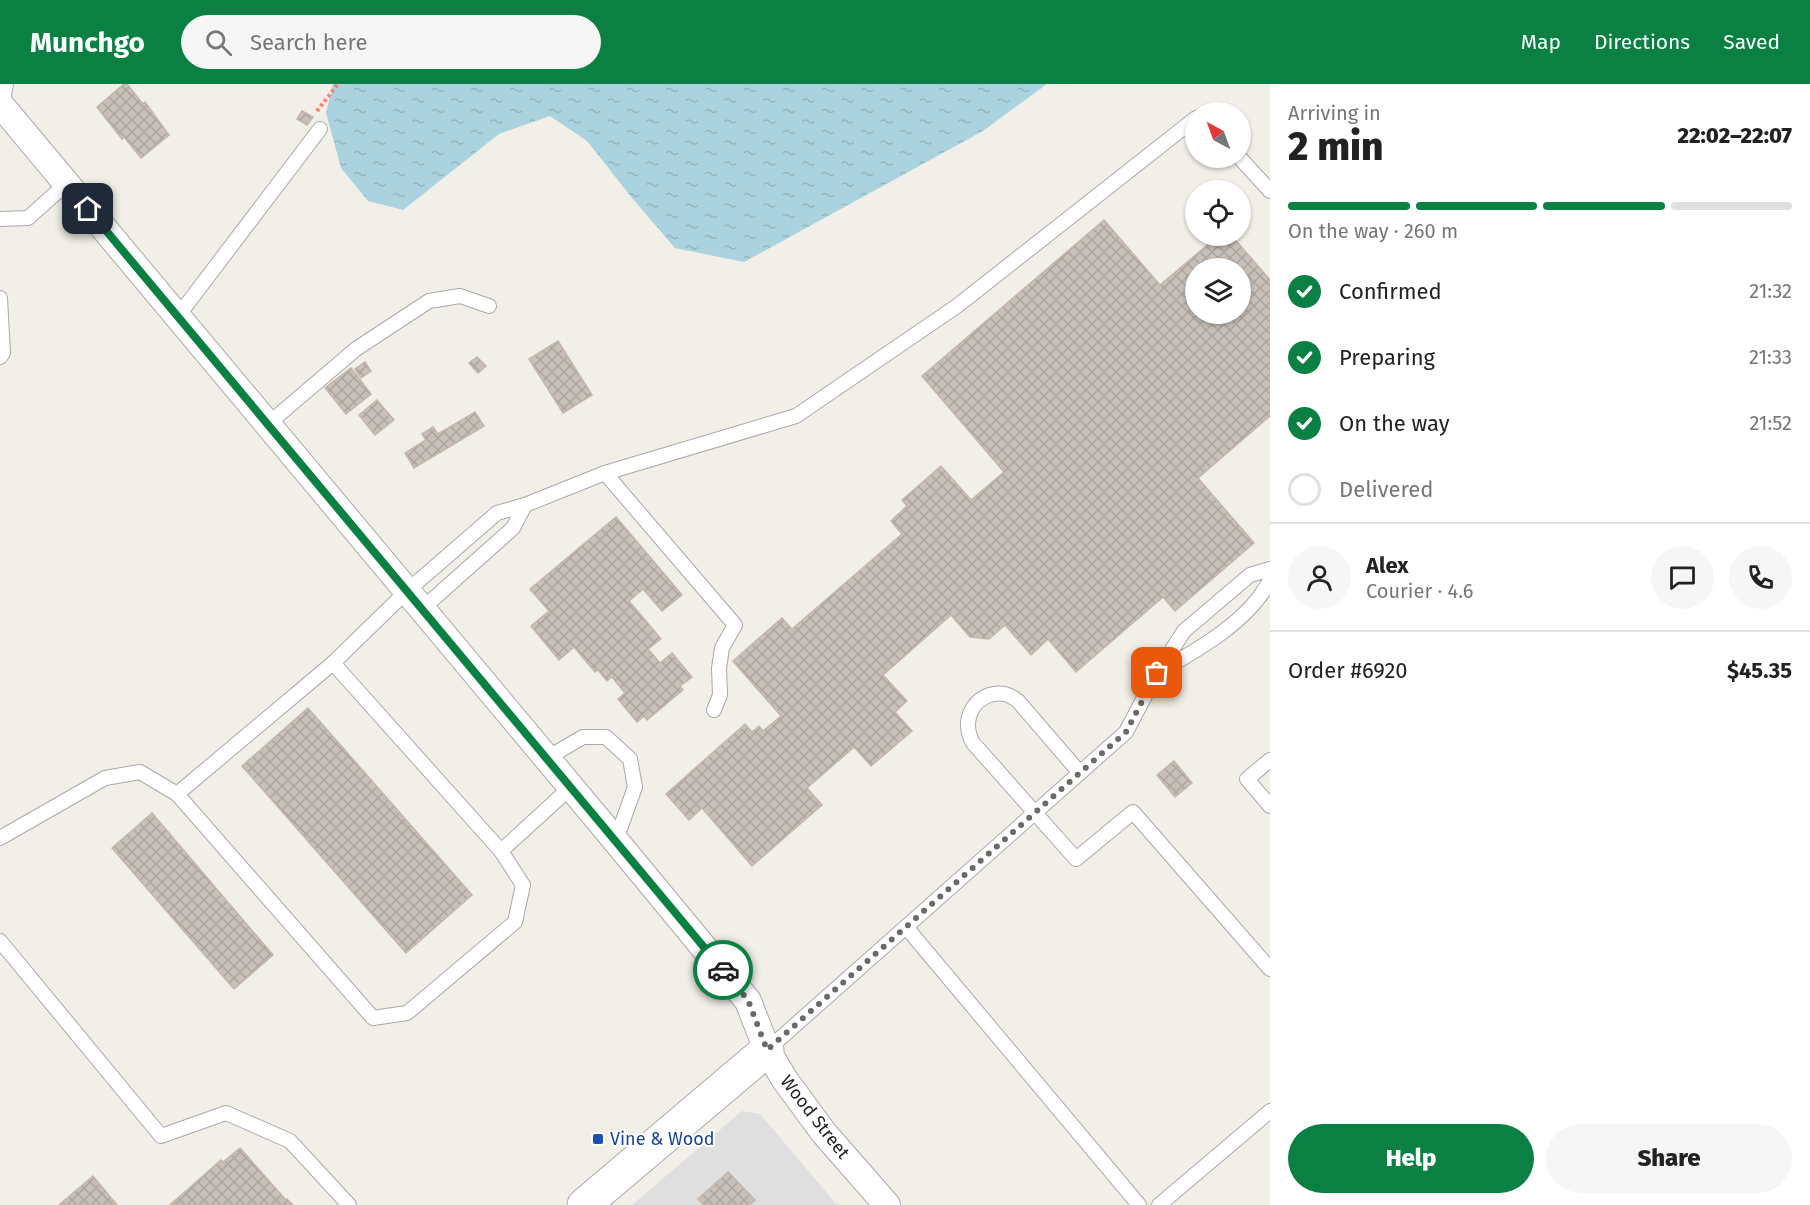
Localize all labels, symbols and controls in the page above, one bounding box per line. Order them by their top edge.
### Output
search box [181,15,601,69]
text: Munchgo [30,26,145,59]
icon: search [202,26,235,59]
text: Search here [250,29,367,56]
text: Map [1521,29,1561,55]
text: Directions [1594,29,1690,55]
text: Saved [1723,29,1780,55]
text: Arriving in [1288,101,1381,125]
north arrow [1185,102,1251,168]
map controls [1185,102,1251,324]
text: 22:02–22:07 [1678,122,1792,149]
text: 2 min [1288,124,1384,170]
button: locate [1185,180,1251,246]
pin [62,183,113,234]
icon: home [71,192,104,225]
text: On the way · 260 m [1288,219,1458,243]
button: layers [1185,258,1251,324]
icon: check [1288,275,1321,308]
text: Confirmed [1339,278,1442,305]
text: 21:32 [1749,279,1792,303]
icon: check [1288,341,1321,374]
text: Preparing [1339,344,1435,371]
text: 21:33 [1749,345,1792,369]
icon: check [1288,407,1321,440]
text: On the way [1339,410,1450,437]
text: 21:52 [1749,411,1792,435]
text: Delivered [1339,476,1434,503]
button: person [1288,546,1351,609]
button: chat [1651,546,1714,609]
button: phone [1729,546,1792,609]
text: Alex [1366,552,1409,579]
text: Courier · 4.6 [1366,579,1473,603]
pin [1131,647,1182,698]
icon: bag [1140,656,1173,689]
text: Order #6920 [1288,657,1408,684]
text: $45.35 [1727,657,1792,684]
courier [693,940,753,1000]
icon: car [707,954,740,987]
street label: Wood Street [776,1071,855,1164]
button: Help [1288,1124,1534,1193]
button: Share [1546,1124,1792,1193]
place label: Vine & Wood [610,1128,715,1150]
marker: Vine & Wood [591,1132,605,1146]

